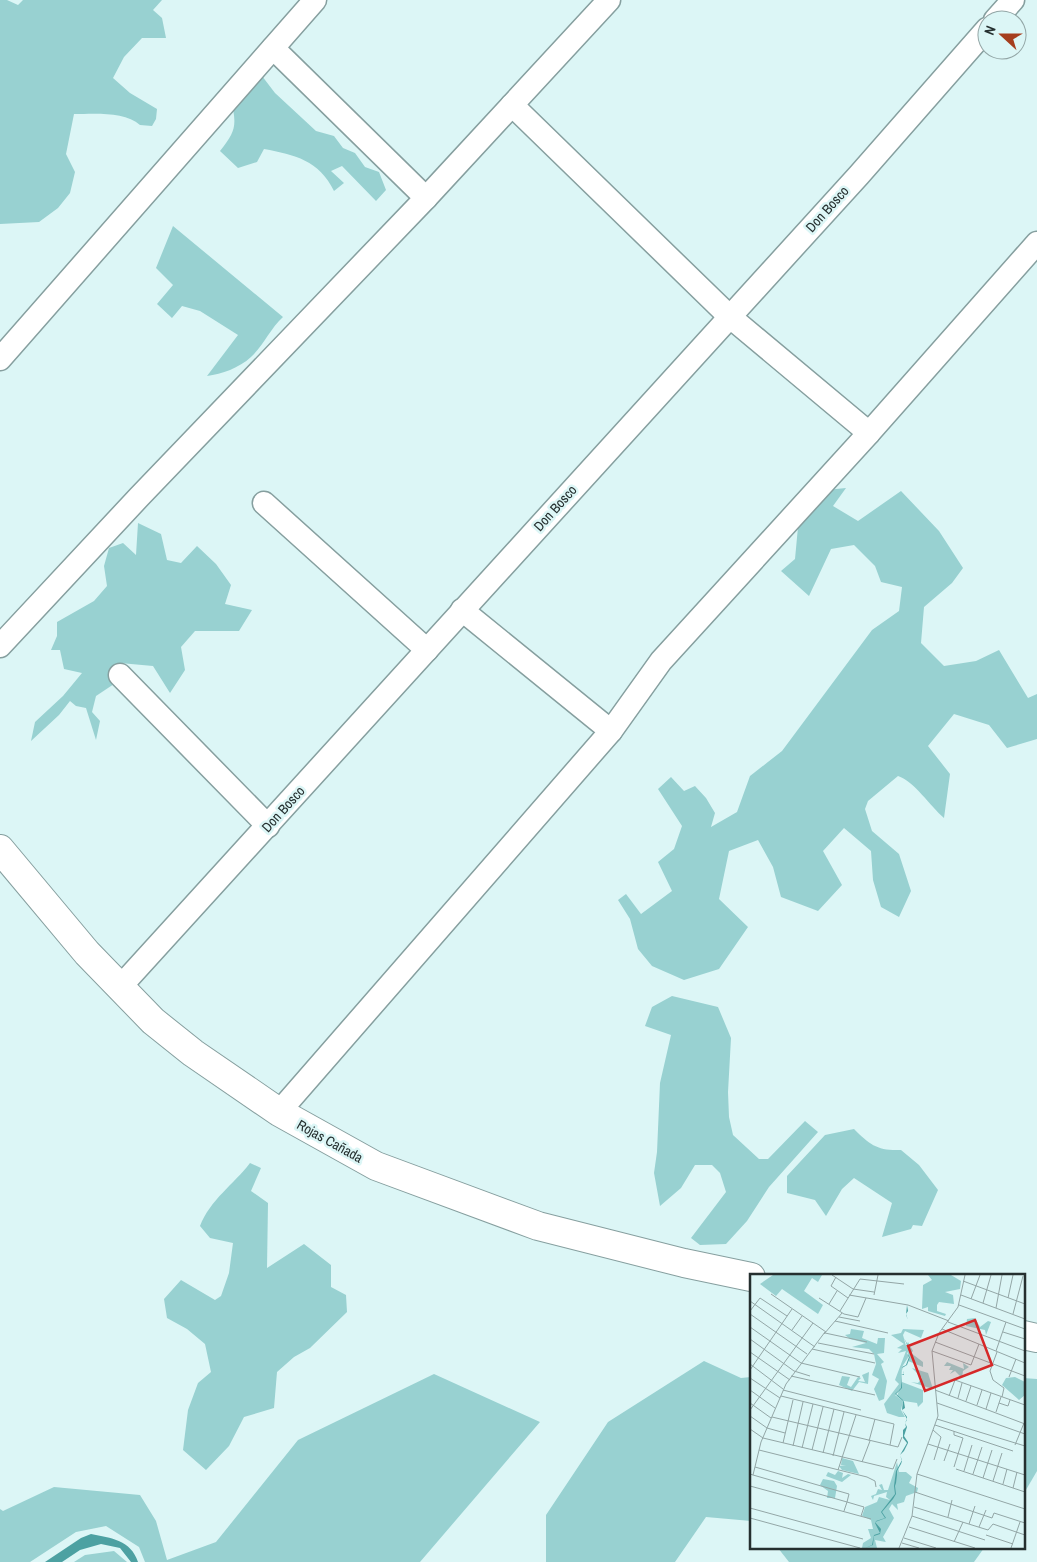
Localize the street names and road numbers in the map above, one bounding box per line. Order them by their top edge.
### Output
street label: Don Bosco [802,182,852,236]
street label: Don Bosco [530,481,580,535]
street label: Don Bosco [258,782,308,836]
street label: Rojas Cañada [294,1115,367,1167]

